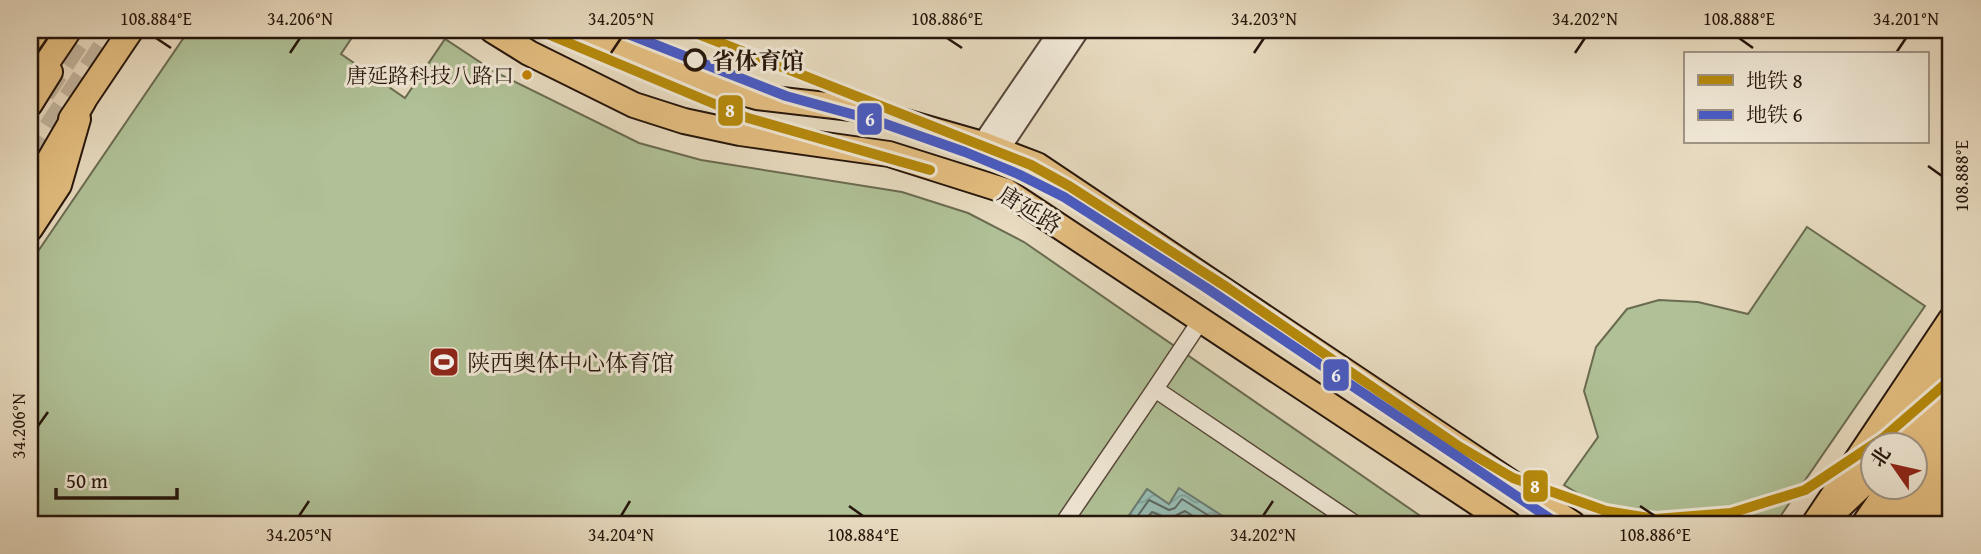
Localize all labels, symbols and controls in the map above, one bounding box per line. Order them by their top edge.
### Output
text: 108.884°E [120,5,192,32]
text: 34.206°N [267,5,333,32]
text: 34.205°N [588,5,654,32]
text: 108.886°E [911,5,983,32]
text: 34.203°N [1231,5,1297,32]
text: 34.202°N [1552,5,1618,32]
text: 108.888°E [1703,5,1775,32]
text: 34.201°N [1873,5,1939,32]
place label: 省体育馆 [712,44,804,77]
marker: 省体育馆 [684,49,706,71]
legend [1684,52,1928,144]
place label: 唐延路科技八路口 [346,60,514,91]
text: 地铁 8 [1746,65,1803,96]
marker: 唐延路科技八路口 [520,68,534,82]
line badge: 8 [717,94,744,127]
text: 8 [725,96,735,124]
text: 地铁 6 [1746,99,1803,130]
line badge: 6 [856,102,883,136]
text: 6 [865,105,875,133]
text: 108.888°E [1948,140,1975,212]
street label: 唐延路 [992,177,1068,241]
sports icon: 陕西奥体中心体育馆 [427,345,461,379]
place label: 陕西奥体中心体育馆 [467,346,674,379]
line badge: 6 [1322,358,1350,392]
text: 6 [1331,361,1341,389]
text: 34.206°N [5,393,32,459]
north arrow [1858,432,1928,502]
text: 北 [1863,441,1897,472]
scale bar [56,456,177,500]
text: 50 m [66,465,108,496]
line badge: 8 [1522,469,1549,503]
text: 8 [1530,472,1540,500]
text: 34.205°N [266,521,332,548]
text: 34.204°N [588,521,654,548]
text: 108.884°E [827,521,899,548]
text: 34.202°N [1230,521,1296,548]
text: 108.886°E [1619,521,1691,548]

